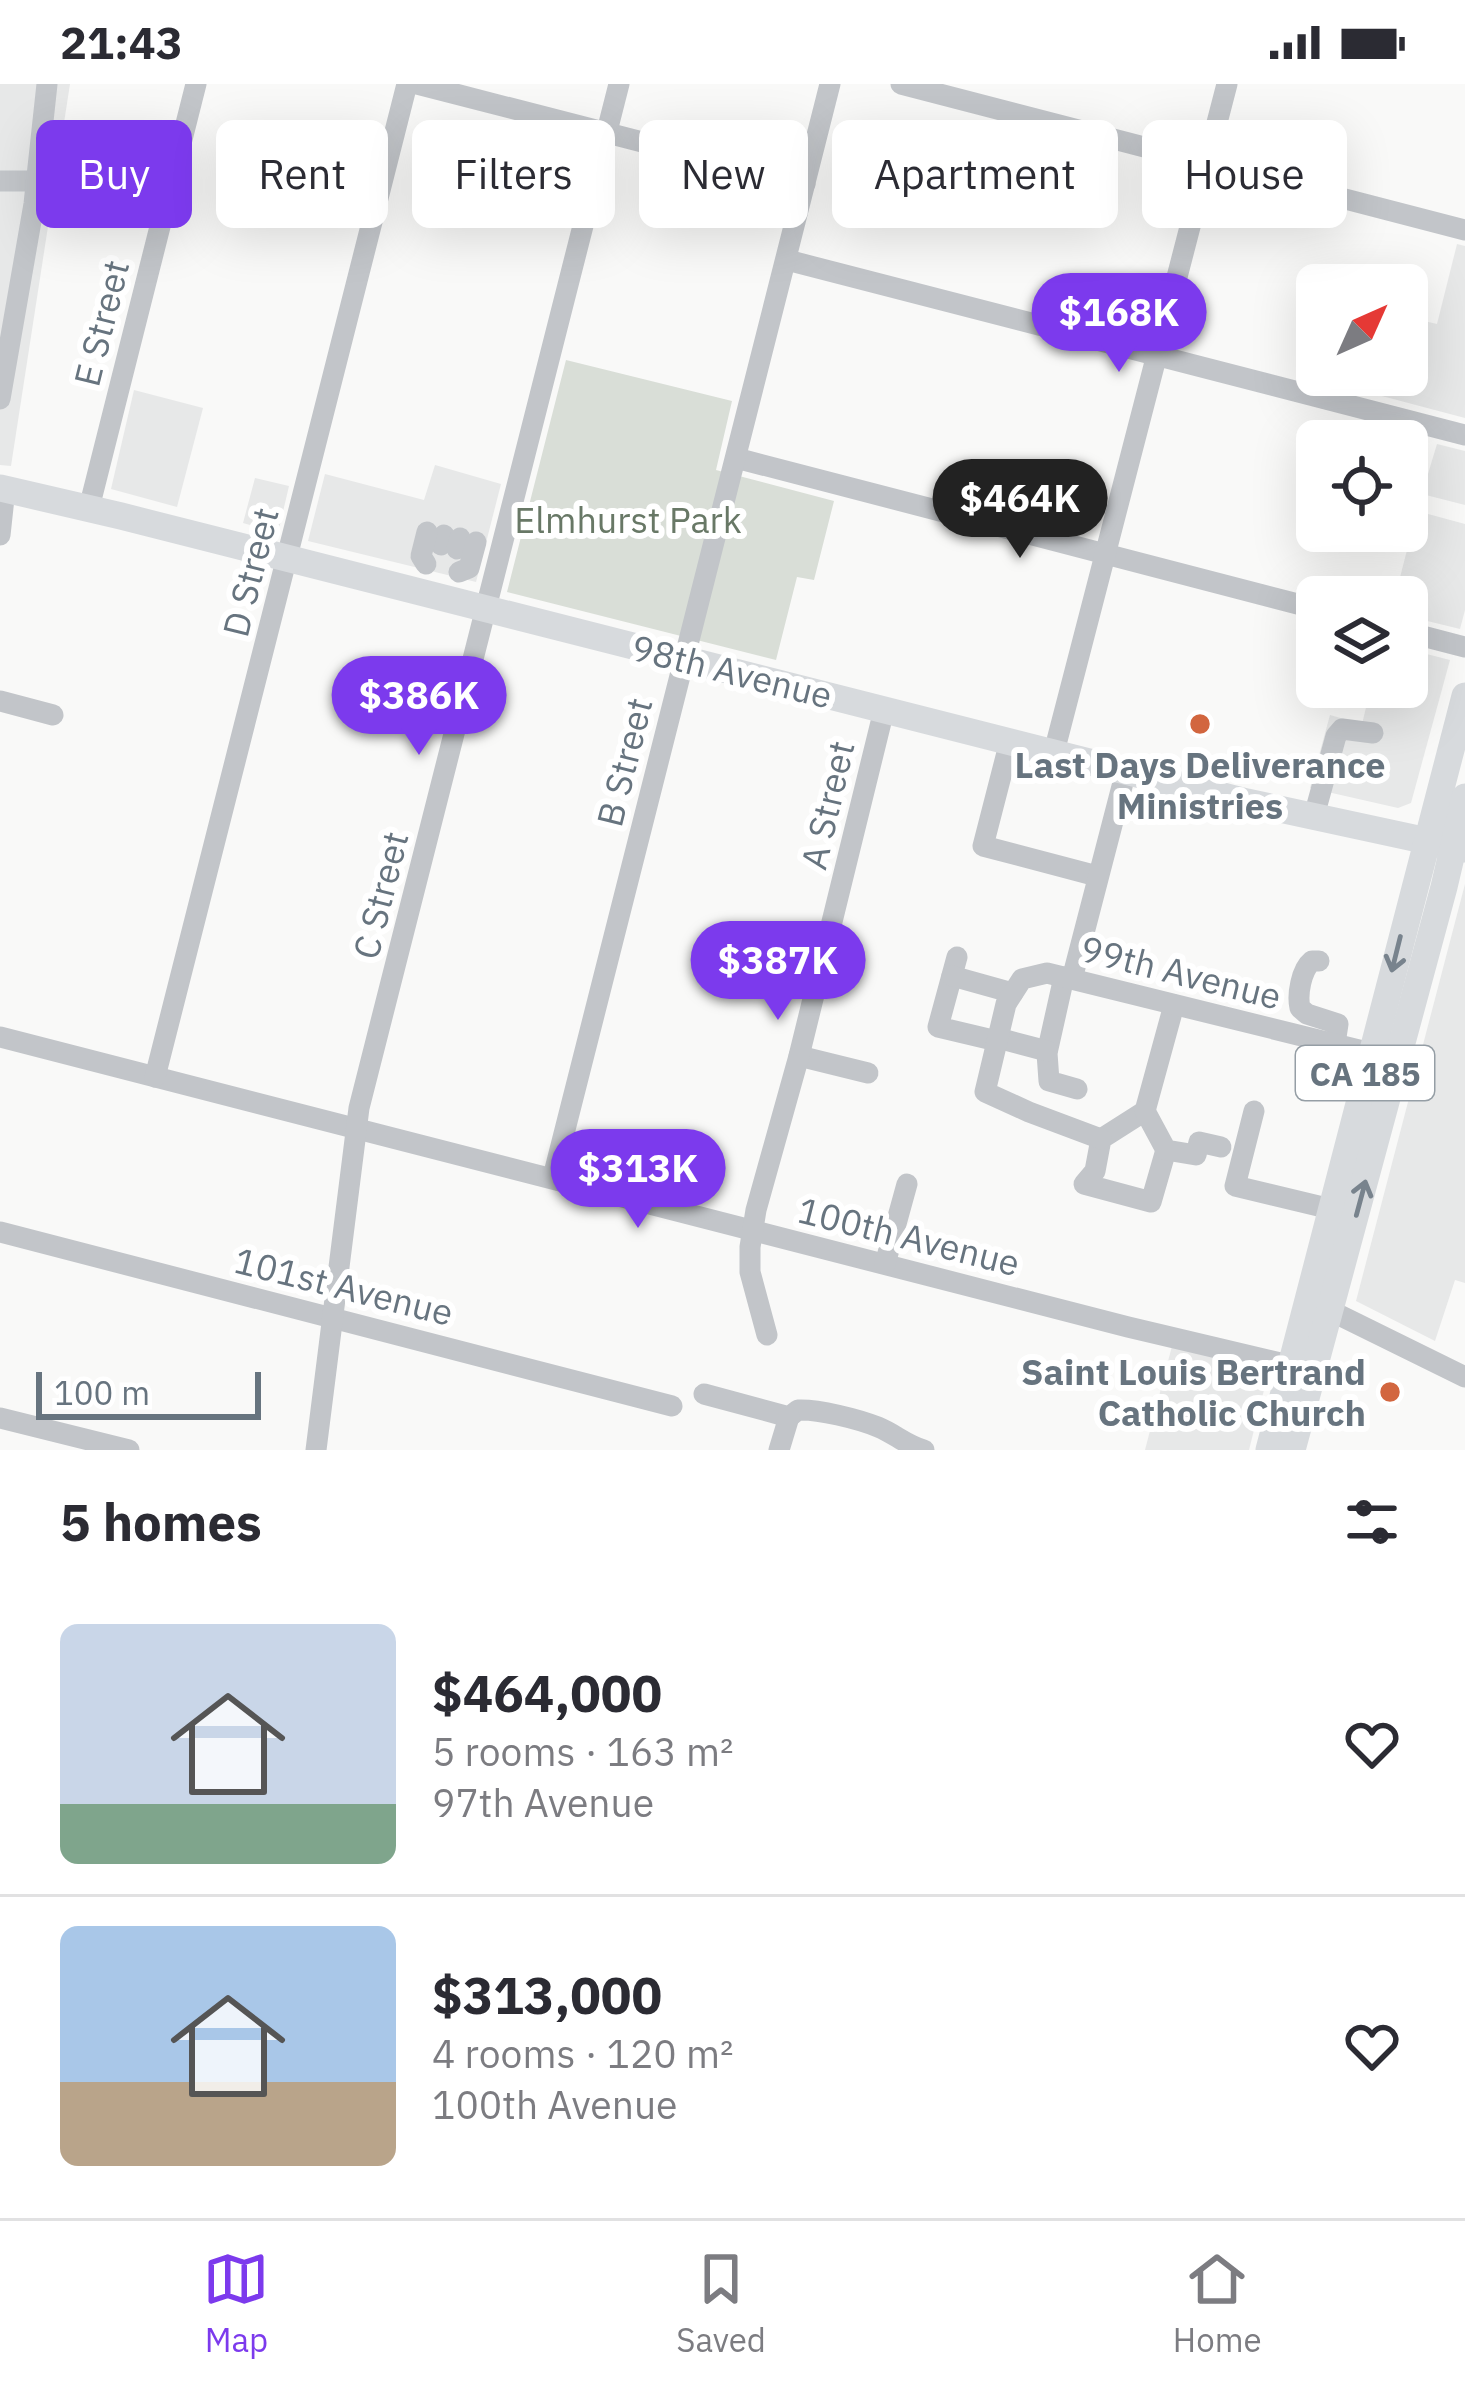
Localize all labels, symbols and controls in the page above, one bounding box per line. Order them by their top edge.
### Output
text: 21:43 [60,13,183,71]
chip: Buy [36,120,192,228]
chip: Rent [216,120,388,228]
chip: Filters [412,120,615,228]
chip: New [639,120,808,228]
chip: Apartment [832,120,1118,228]
chip: House [1142,120,1347,228]
street label: E Street [63,255,139,391]
north arrow [1296,264,1428,396]
map controls [1296,264,1428,708]
pin: $168K [1035,273,1203,375]
text: $168K [1059,286,1179,337]
button: locate [1296,420,1428,552]
pin: $464K [936,459,1104,561]
text: $464K [960,472,1080,523]
park label: Elmhurst Park [514,496,742,543]
street label: D Street [211,503,289,641]
button: layers [1296,576,1428,708]
street label: 98th Avenue [627,623,837,719]
pin: $386K [335,656,503,758]
text: $386K [359,669,479,720]
street label: B Street [585,693,663,831]
marker: Last Days Deliverance Ministries [1187,711,1213,737]
street label: A Street [789,736,865,874]
place label: Last Days Deliverance Ministries [1014,741,1386,829]
street label: C Street [342,826,418,964]
pin: $387K [694,921,862,1023]
street label: 99th Avenue [1076,924,1286,1020]
text: $387K [718,934,838,985]
one-way arrow [1384,935,1406,973]
road number: CA 185 [1296,1046,1434,1100]
pin: $313K [554,1129,722,1231]
text: $313K [578,1142,698,1193]
one-way arrow [1351,1179,1373,1217]
street label: 100th Avenue [793,1186,1025,1286]
street label: 101st Avenue [230,1236,458,1336]
place label: Saint Louis Bertrand Catholic Church [1021,1348,1366,1436]
scale bar [36,1366,261,1419]
text: 100 m [54,1371,150,1414]
marker: Saint Louis Bertrand Catholic Church [1377,1379,1403,1405]
text: 5 homes [60,1489,262,1555]
icon: filters [1339,1489,1405,1555]
text: $464,000 [432,1660,662,1726]
icon: home [156,1672,300,1816]
icon: heart [1339,1711,1405,1777]
text: 5 rooms · 163 m² [432,1726,734,1777]
text: 97th Avenue [432,1777,654,1828]
text: $313,000 [432,1962,662,2028]
icon: home [156,1974,300,2118]
icon: heart [1339,2013,1405,2079]
text: 4 rooms · 120 m² [432,2028,734,2079]
text: 100th Avenue [432,2079,677,2130]
tab: Map [203,2246,269,2361]
tab: Saved [676,2246,766,2361]
tab: Home [1173,2246,1262,2361]

